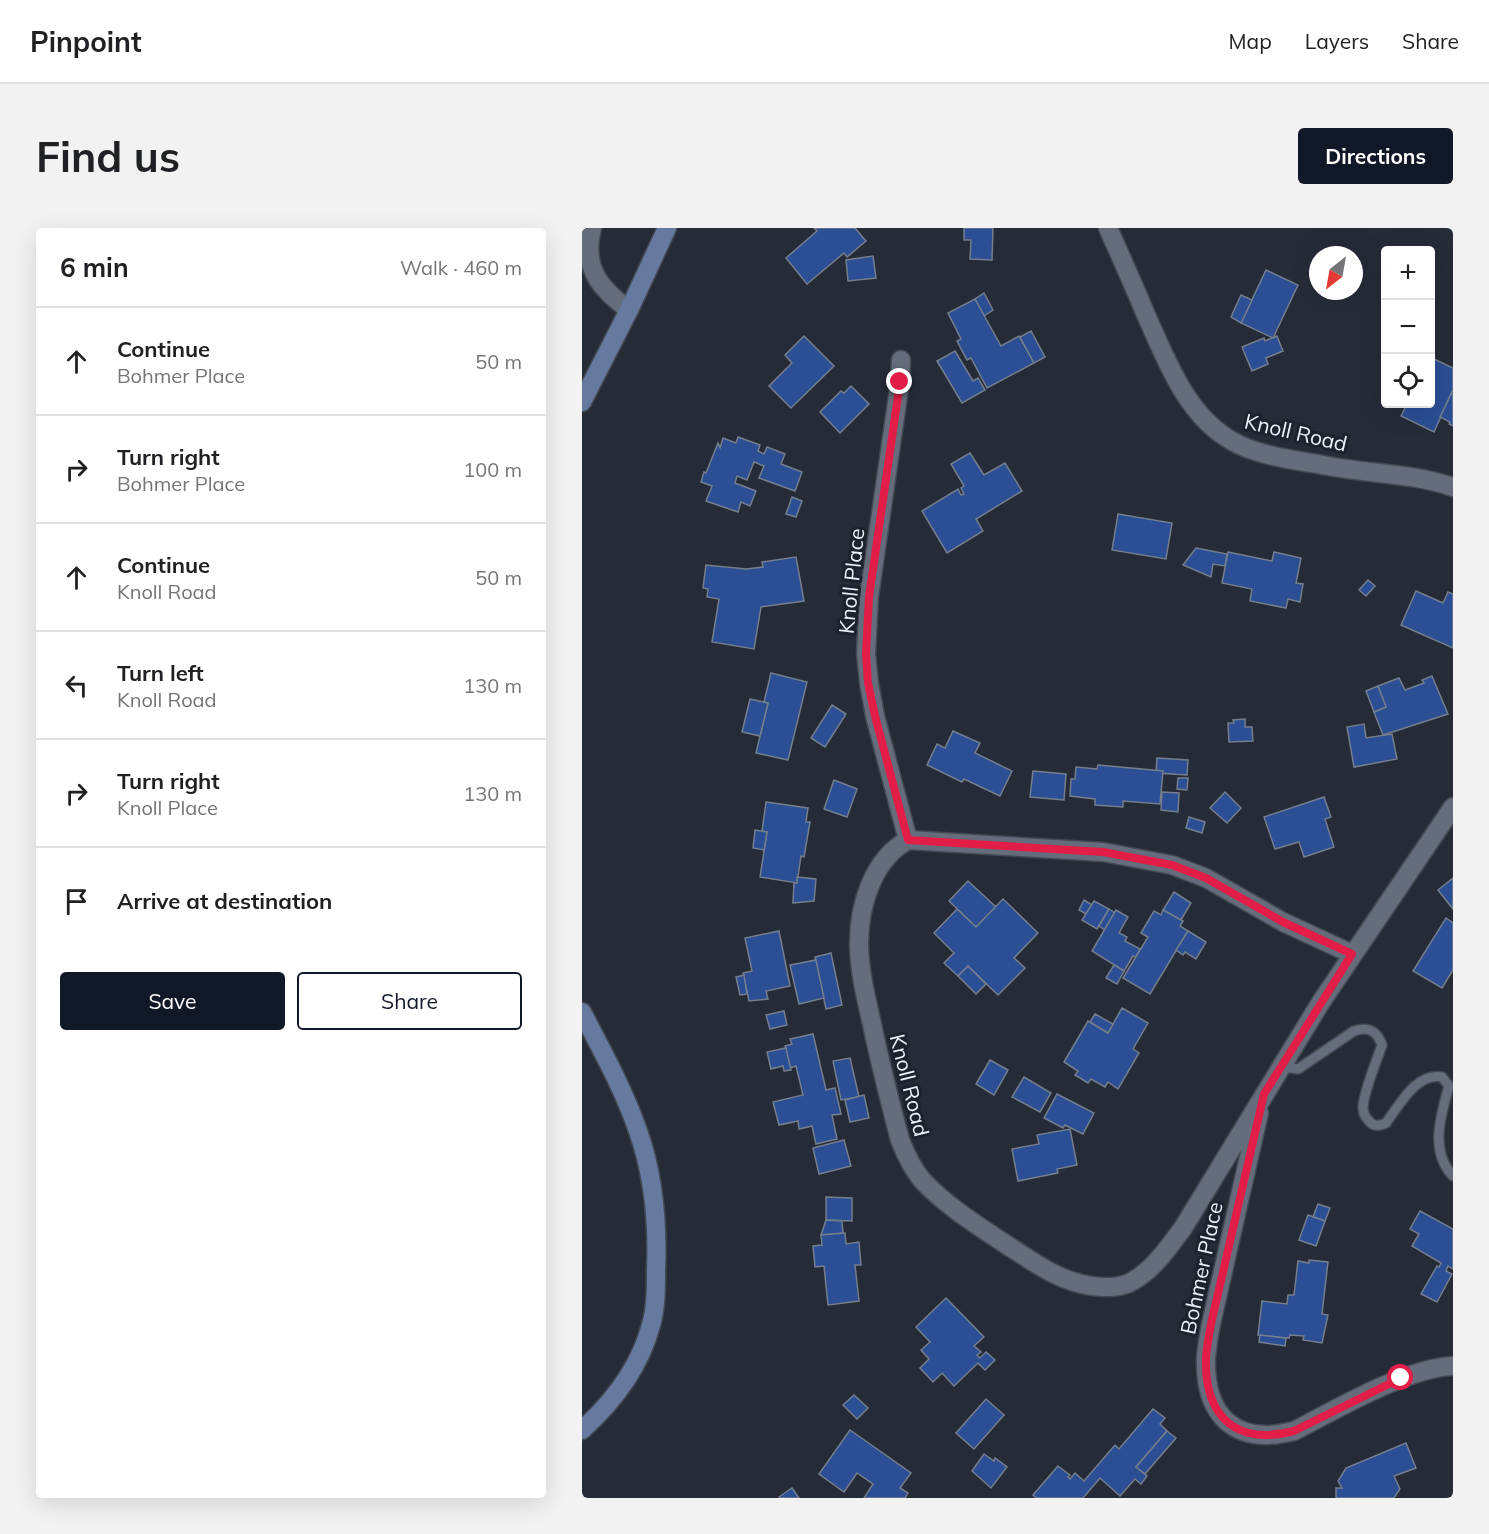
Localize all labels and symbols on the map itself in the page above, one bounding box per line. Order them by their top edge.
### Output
north arrow [1309,246,1363,300]
route end [886,368,912,394]
street label: Knoll Road [1242,408,1350,456]
street label: Knoll Place [833,527,869,635]
street label: Knoll Road [885,1031,935,1139]
street label: Bohmer Place [1174,1200,1228,1336]
route start [1387,1364,1413,1390]

